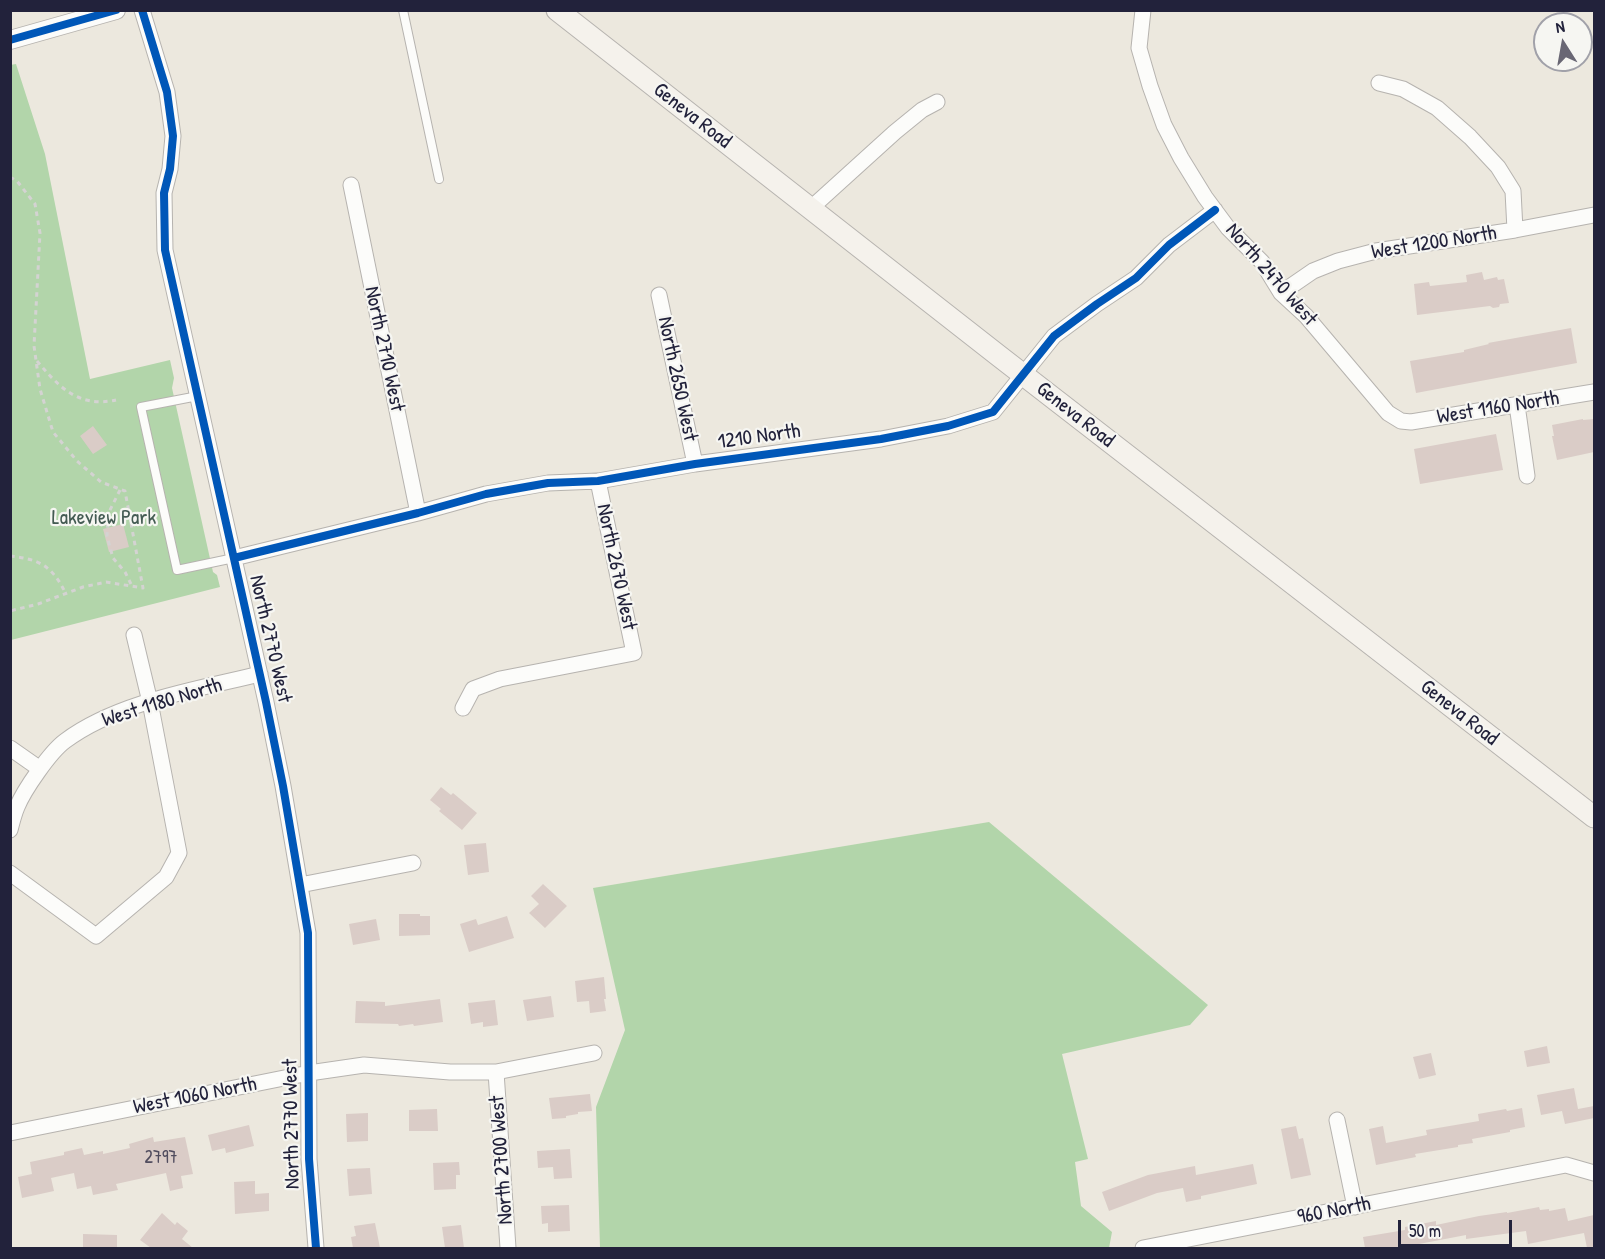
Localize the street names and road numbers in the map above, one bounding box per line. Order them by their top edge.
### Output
street label: Geneva Road [648,78,736,154]
street label: North 2470 West [1220,219,1322,331]
street label: West 1200 North [1370,221,1498,265]
street label: North 2710 West [358,284,410,414]
street label: North 2650 West [652,315,702,443]
street label: Geneva Road [1031,377,1119,453]
street label: West 1160 North [1435,386,1561,430]
street label: 1210 North [716,419,802,455]
street label: North 2670 West [590,502,642,632]
street label: North 2770 West [243,573,297,705]
street label: West 1180 North [99,673,225,733]
street label: Geneva Road [1415,675,1503,751]
street label: North 2770 West [278,1059,306,1189]
street label: West 1060 North [131,1072,259,1120]
street label: North 2700 West [485,1095,519,1225]
street label: 960 North [1295,1192,1373,1230]

